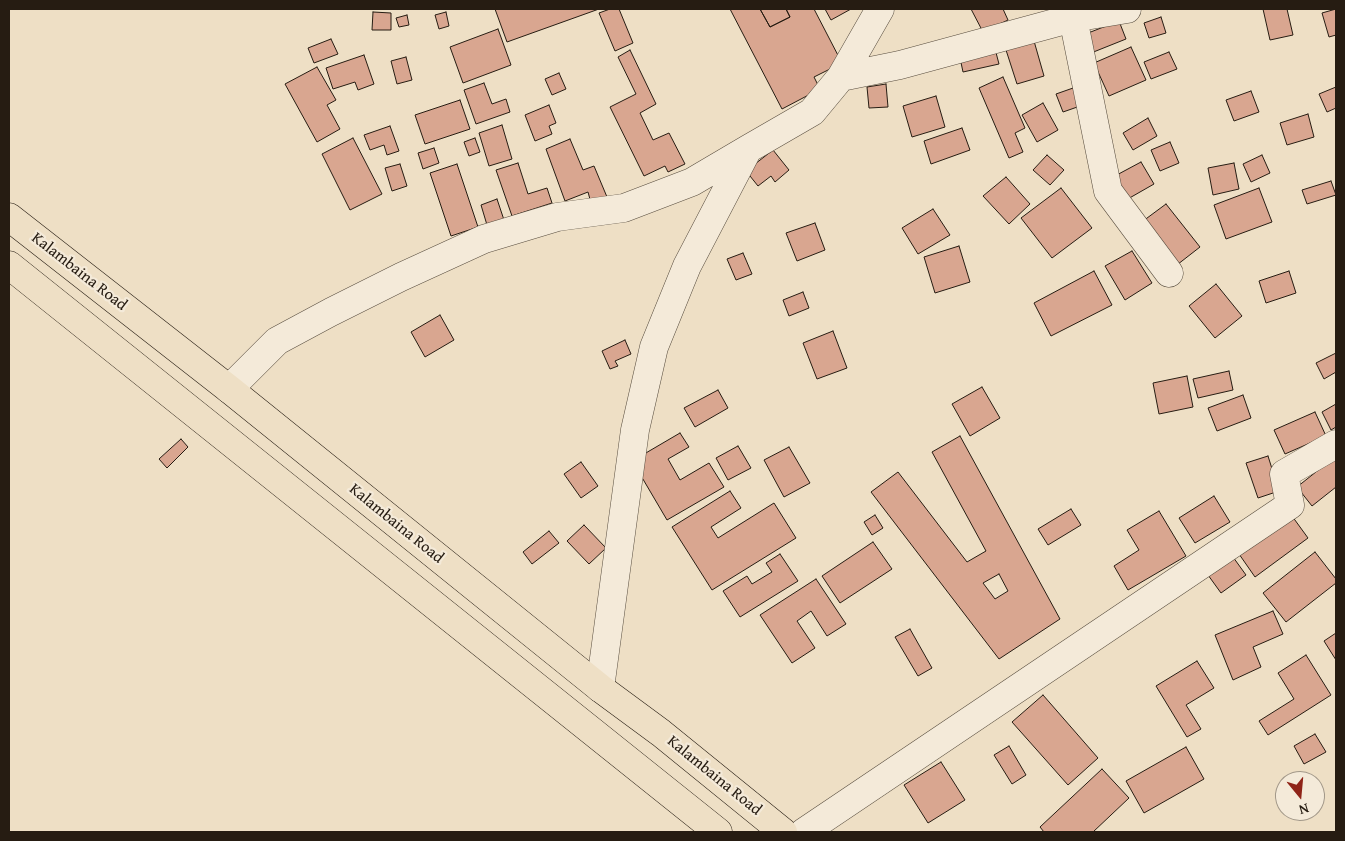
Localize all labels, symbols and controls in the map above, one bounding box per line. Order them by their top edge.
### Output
street label: Kalambaina Road [27,229,131,315]
street label: Kalambaina Road [345,480,447,568]
street label: Kalambaina Road [663,732,765,820]
north arrow [1275,771,1325,821]
text: N [1297,798,1311,820]

